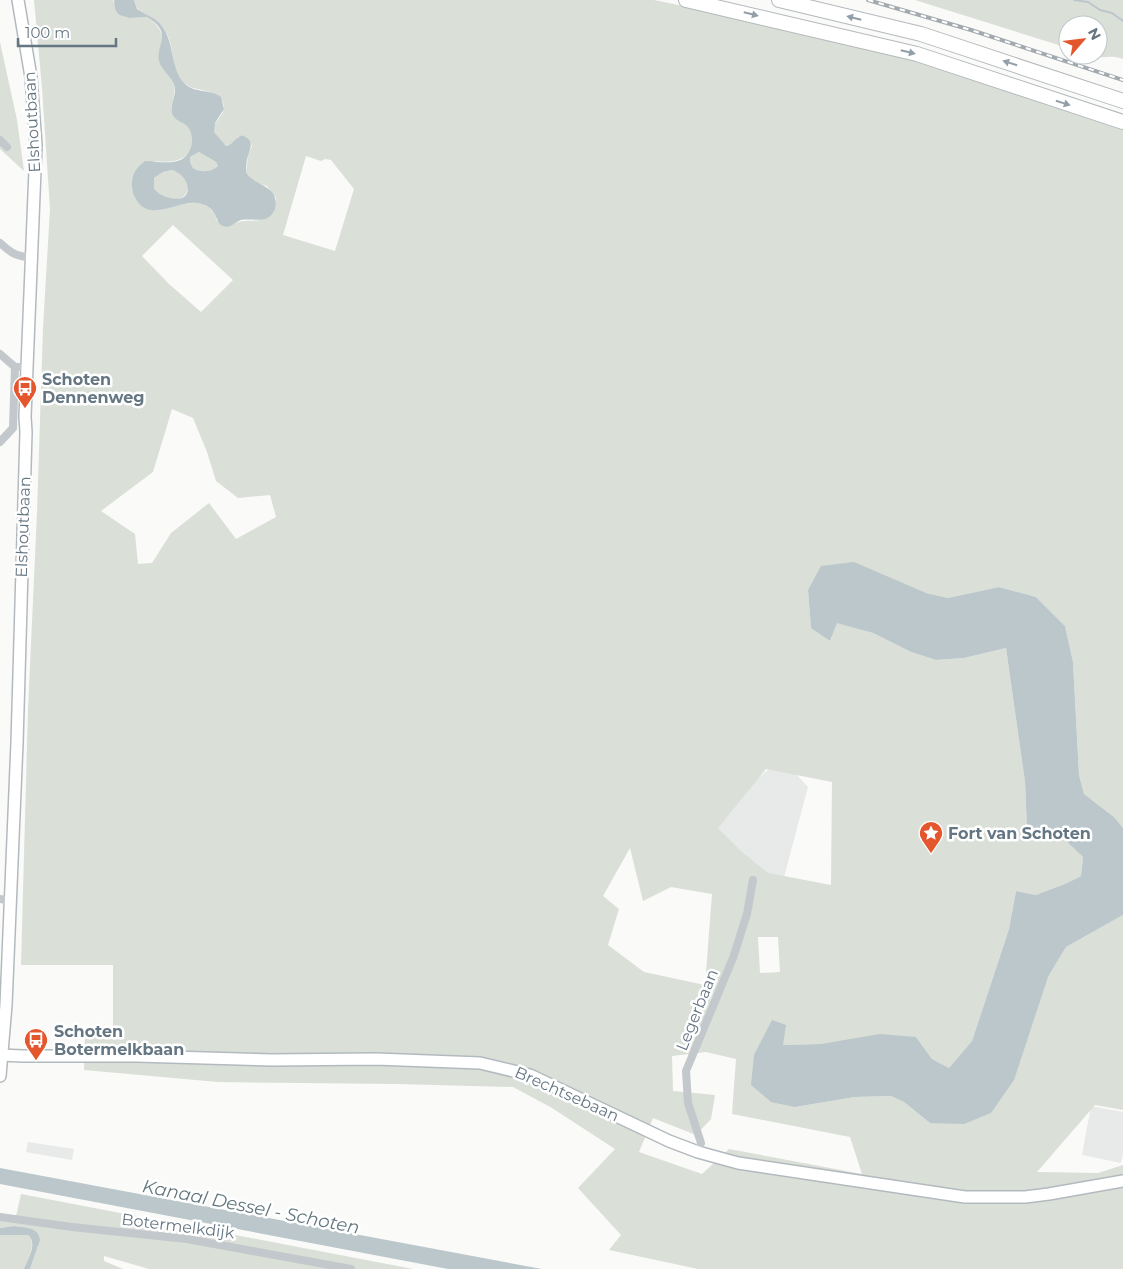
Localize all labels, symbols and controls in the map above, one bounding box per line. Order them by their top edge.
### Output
one-way arrow [743,10,758,18]
one-way arrow [847,14,862,22]
scale bar [18,15,115,47]
north arrow [1058,15,1108,65]
text: 100 m [25,23,70,42]
text: N [1084,25,1105,43]
one-way arrow [901,48,916,56]
one-way arrow [1003,59,1018,66]
street label: Elshoutbaan [20,71,44,173]
one-way arrow [1056,99,1071,107]
place label: Schoten Dennenweg [42,370,145,407]
bus stop icon: Schoten Dennenweg [12,375,38,409]
street label: Elshoutbaan [12,476,34,578]
place icon: Fort van Schoten [918,820,944,854]
place label: Fort van Schoten [948,824,1091,843]
street label: Legerbaan [672,966,722,1054]
place label: Schoten Botermelkbaan [54,1022,184,1059]
bus stop icon: Schoten Botermelkbaan [23,1027,49,1061]
street label: Brechtsebaan [512,1063,622,1125]
water label: Kanaal Dessel - Schoten [141,1175,361,1239]
street label: Botermelkdijk [120,1210,236,1242]

